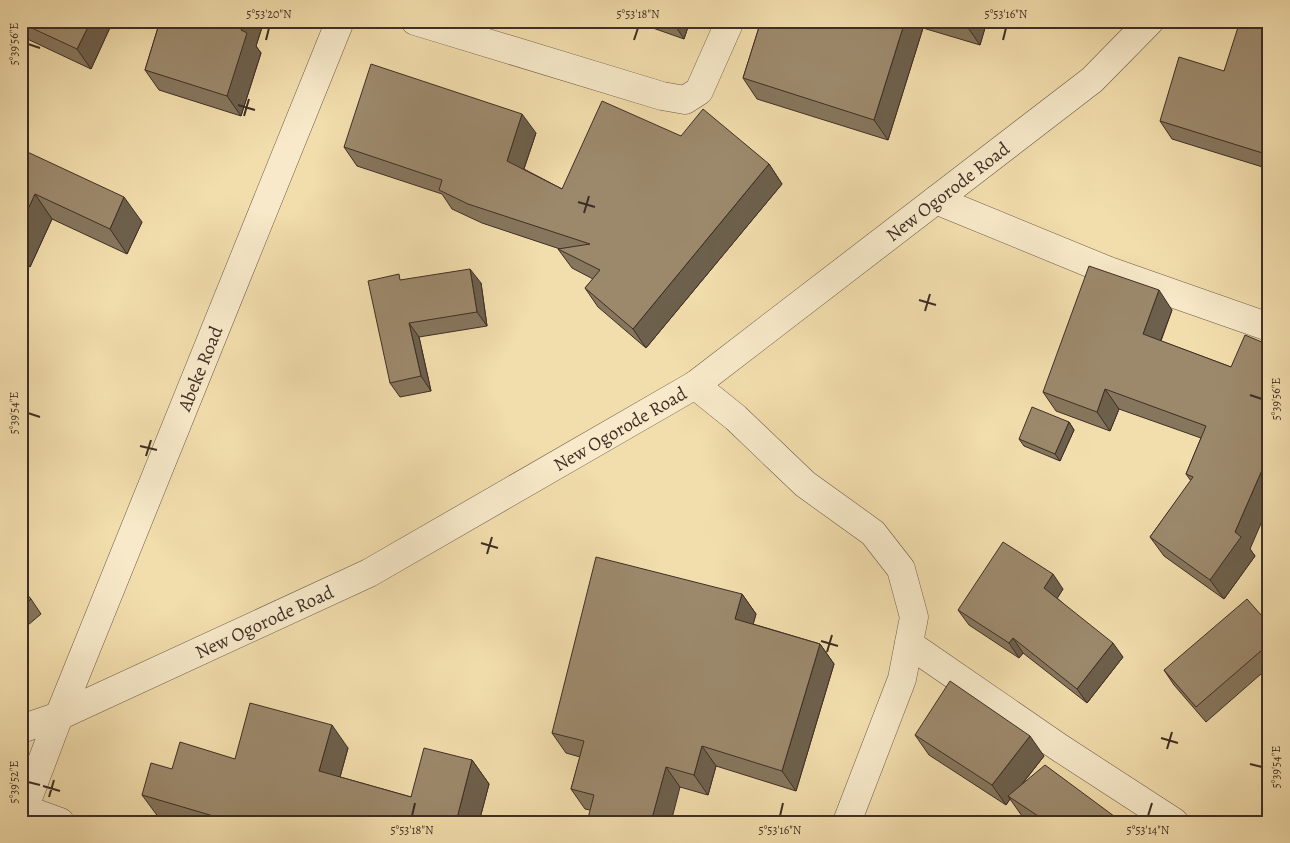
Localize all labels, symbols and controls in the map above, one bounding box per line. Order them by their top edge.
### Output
text: 5°53'20"N [246,6,292,22]
text: 5°53'18"N [616,6,660,22]
text: 5°53'16"N [985,6,1028,22]
text: 5°39'56"E [6,23,22,65]
street label: New Ogorode Road [881,136,1016,248]
street label: Abeke Road [171,321,230,416]
text: 5°39'56"E [1268,378,1284,420]
street label: New Ogorode Road [549,380,692,478]
text: 5°39'54"E [6,392,22,434]
street label: New Ogorode Road [191,579,339,665]
text: 5°39'54"E [1268,746,1284,788]
text: 5°39'52"E [6,761,22,803]
text: 5°53'18"N [390,822,434,838]
text: 5°53'16"N [759,822,802,838]
text: 5°53'14"N [1127,822,1170,838]

